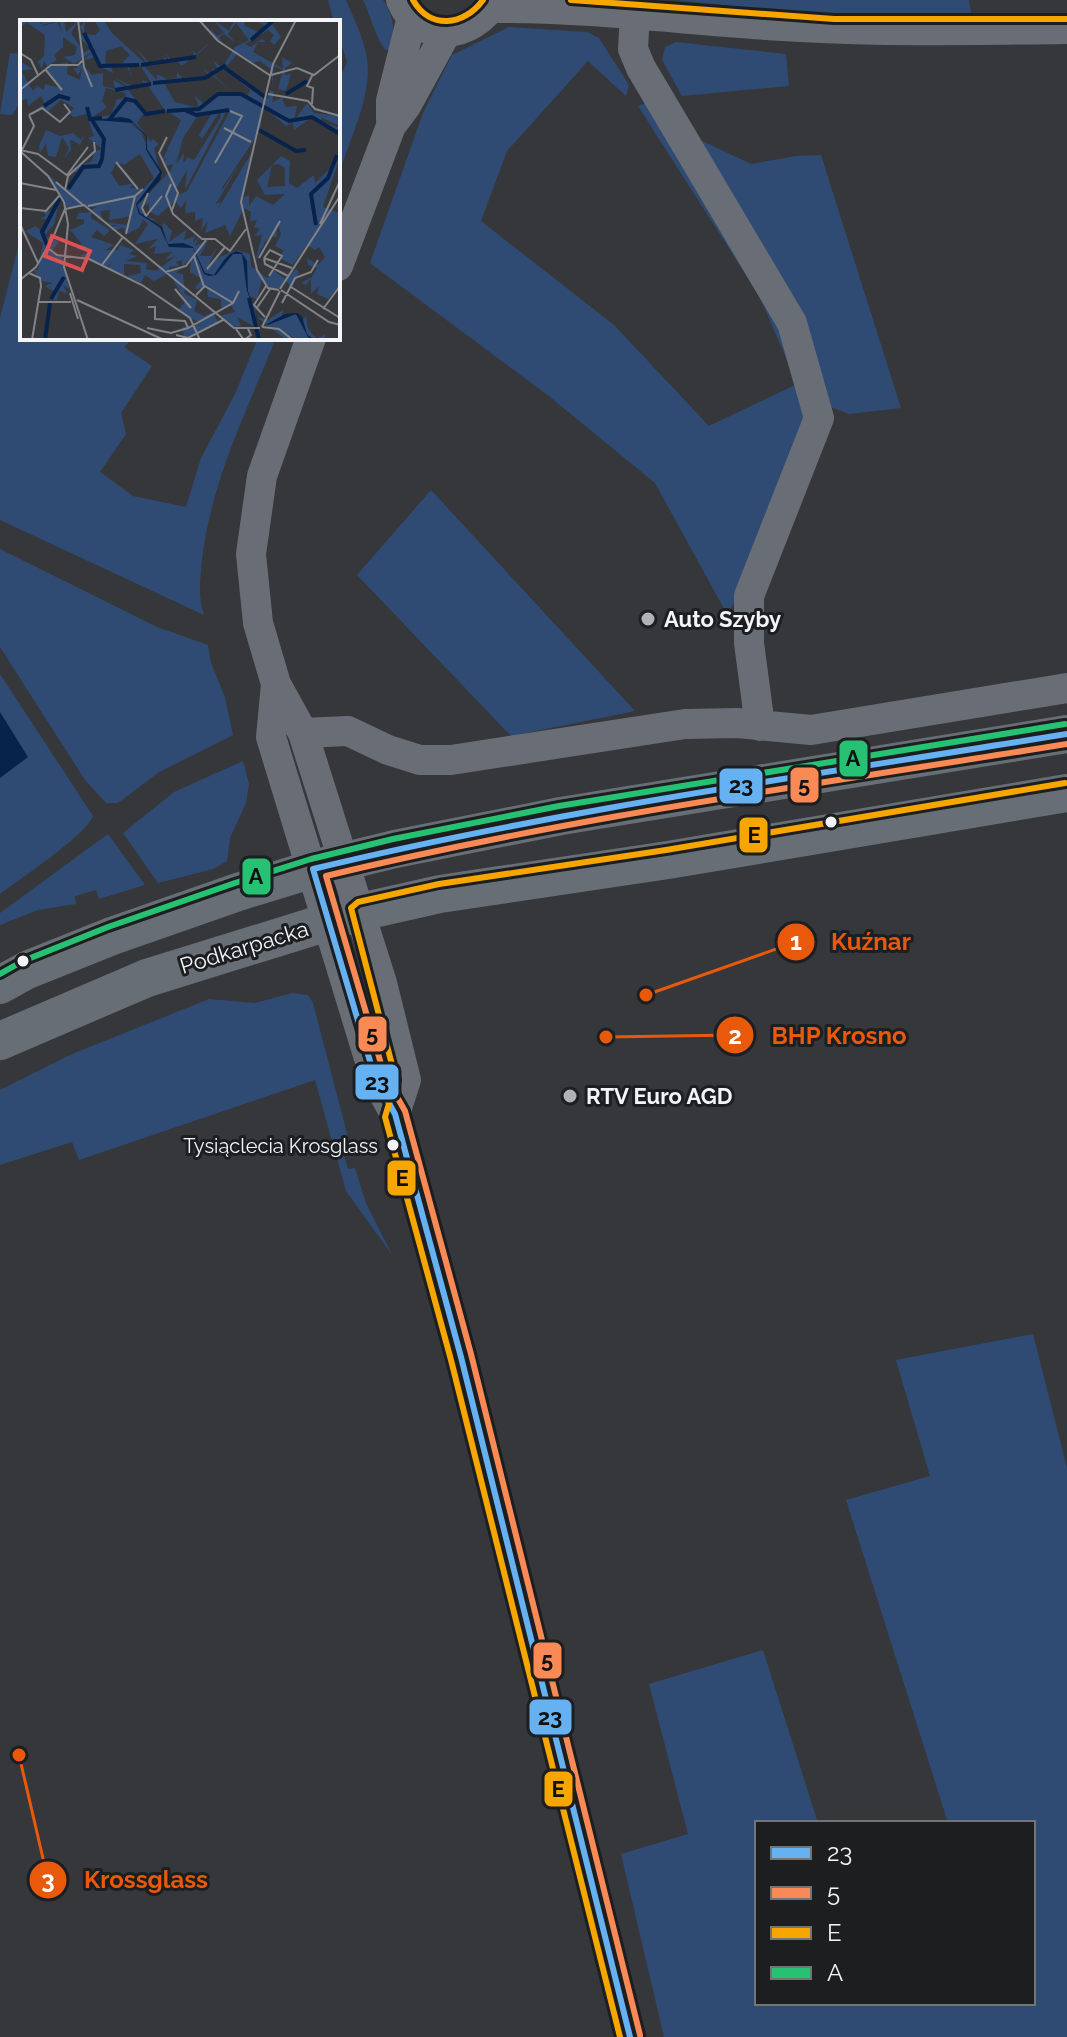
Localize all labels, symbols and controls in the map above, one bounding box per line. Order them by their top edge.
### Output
inset map [20,20,340,340]
place label: Auto Szyby [664,606,781,632]
marker: Auto Szyby [639,610,657,628]
line badge: A [838,739,869,778]
text: A [846,745,861,771]
line badge: 5 [789,766,820,804]
line badge: 23 [718,767,764,805]
text: 23 [729,772,753,798]
text: 5 [798,772,810,798]
unlabelled marker [823,814,839,830]
line badge: E [738,816,769,854]
text: E [747,822,761,848]
line badge: A [241,857,272,896]
text: A [249,863,264,889]
street label: Podkarpacka [177,915,311,979]
callout: Kuźnar [776,918,927,966]
text: 1 [790,927,802,956]
text: Kuźnar [831,927,911,956]
unlabelled marker [15,953,31,969]
callout: BHP Krosno [715,1011,923,1059]
line badge: 5 [357,1015,388,1053]
text: 5 [366,1021,378,1047]
text: 2 [728,1021,742,1050]
text: BHP Krosno [772,1021,906,1050]
line badge: 23 [354,1063,400,1101]
text: 23 [365,1069,389,1095]
place label: RTV Euro AGD [586,1083,732,1109]
marker: RTV Euro AGD [561,1087,579,1105]
place label: Tysiąclecia Krosglass [183,1134,378,1158]
marker: Tysiąclecia Krosglass [385,1137,401,1153]
line badge: E [386,1159,417,1197]
text: E [395,1165,409,1191]
line badge: 5 [532,1641,563,1680]
text: 5 [541,1647,553,1673]
line badge: 23 [528,1698,573,1736]
text: 23 [538,1704,562,1730]
line badge: E [543,1770,574,1808]
text: E [551,1776,565,1802]
legend [755,1821,1035,2005]
text: 23 [827,1838,852,1867]
callout: Krossglass [28,1856,223,1904]
text: 3 [41,1865,55,1894]
text: Krossglass [84,1865,208,1894]
text: 5 [827,1878,840,1907]
text: E [827,1918,842,1947]
text: A [827,1958,843,1987]

